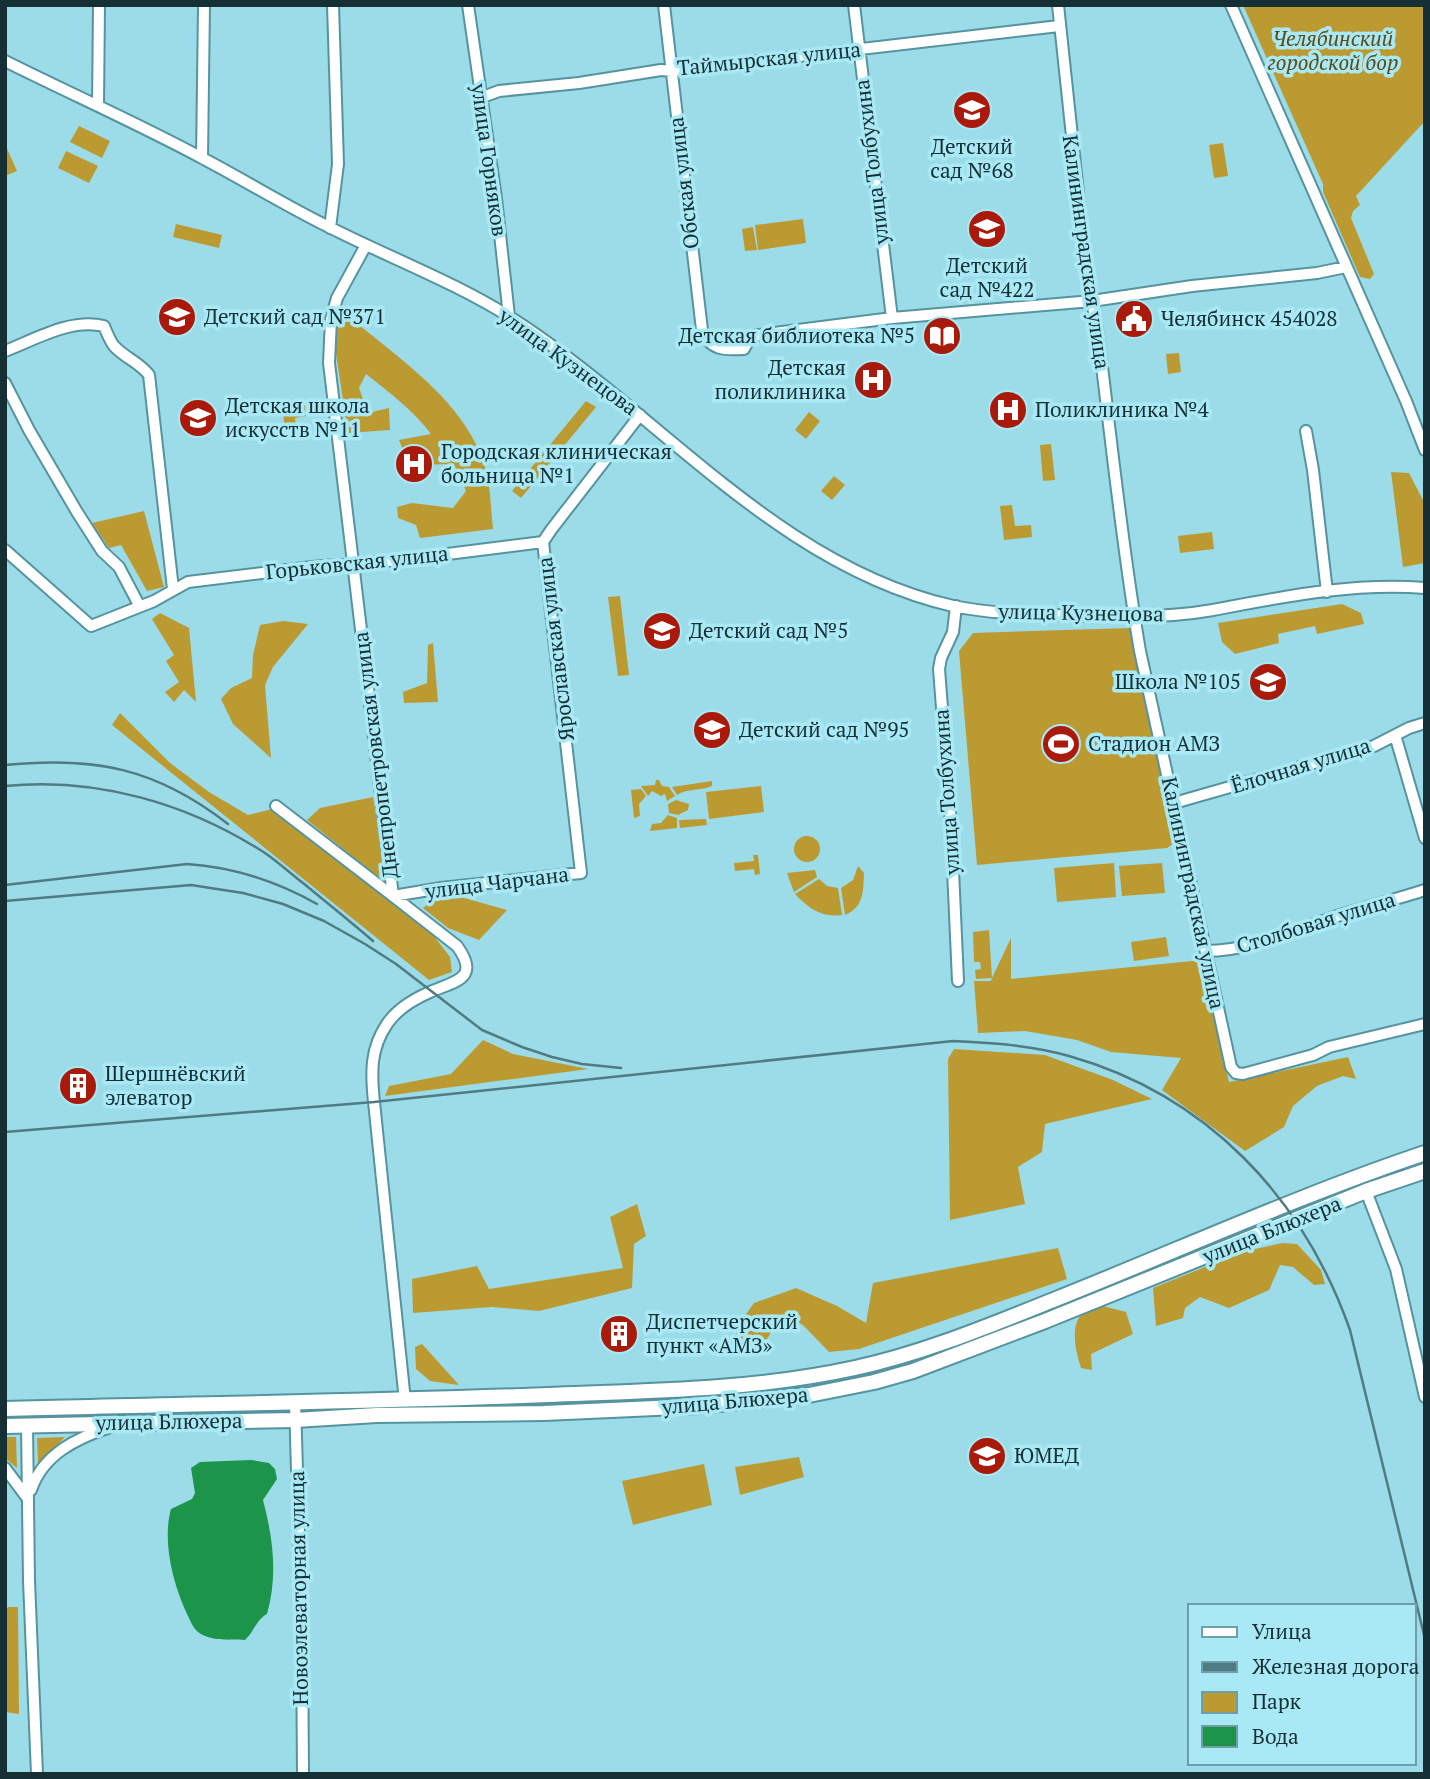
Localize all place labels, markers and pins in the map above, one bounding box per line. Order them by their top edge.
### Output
school or university icon: Детский сад №68 [951,89,993,131]
place label: Детский сад №68 [930,132,1014,184]
school or university icon: Детский сад №422 [966,208,1008,250]
place label: Детский сад №422 [940,251,1034,303]
school or university icon: Детский сад №371 [156,296,198,338]
public building icon: Челябинск 454028 [1113,298,1155,340]
place label: Детский сад №371 [204,302,386,330]
place label: Челябинск 454028 [1161,304,1338,332]
library icon: Детская библиотека №5 [921,315,963,357]
place label: Детская библиотека №5 [679,321,915,349]
place label: Детская поликлиника [714,353,846,405]
hospital icon: Детская поликлиника [852,359,894,401]
hospital icon: Поликлиника №4 [987,389,1029,431]
place label: Детская школа искусств №11 [225,391,370,443]
place label: Поликлиника №4 [1035,395,1210,423]
school or university icon: Детская школа искусств №11 [177,397,219,439]
place label: Городская клиническая больница №1 [441,437,672,489]
hospital icon: Городская клиническая больница №1 [393,443,435,485]
school or university icon: Детский сад №5 [641,610,683,652]
place label: Детский сад №5 [689,616,848,644]
school or university icon: Школа №105 [1247,661,1289,703]
place label: Школа №105 [1115,667,1241,695]
school or university icon: Детский сад №95 [691,709,733,751]
place label: Детский сад №95 [739,715,910,743]
sports icon: Стадион АМЗ [1040,723,1082,765]
place label: Стадион АМЗ [1088,729,1220,757]
place label: Шершнёвский элеватор [105,1059,246,1111]
building icon: Шершнёвский элеватор [57,1065,99,1107]
place label: Диспетчерский пункт «АМЗ» [646,1307,798,1359]
building icon: Диспетчерский пункт «АМЗ» [598,1313,640,1355]
school or university icon: ЮМЕД [966,1435,1008,1477]
place label: ЮМЕД [1014,1441,1080,1469]

